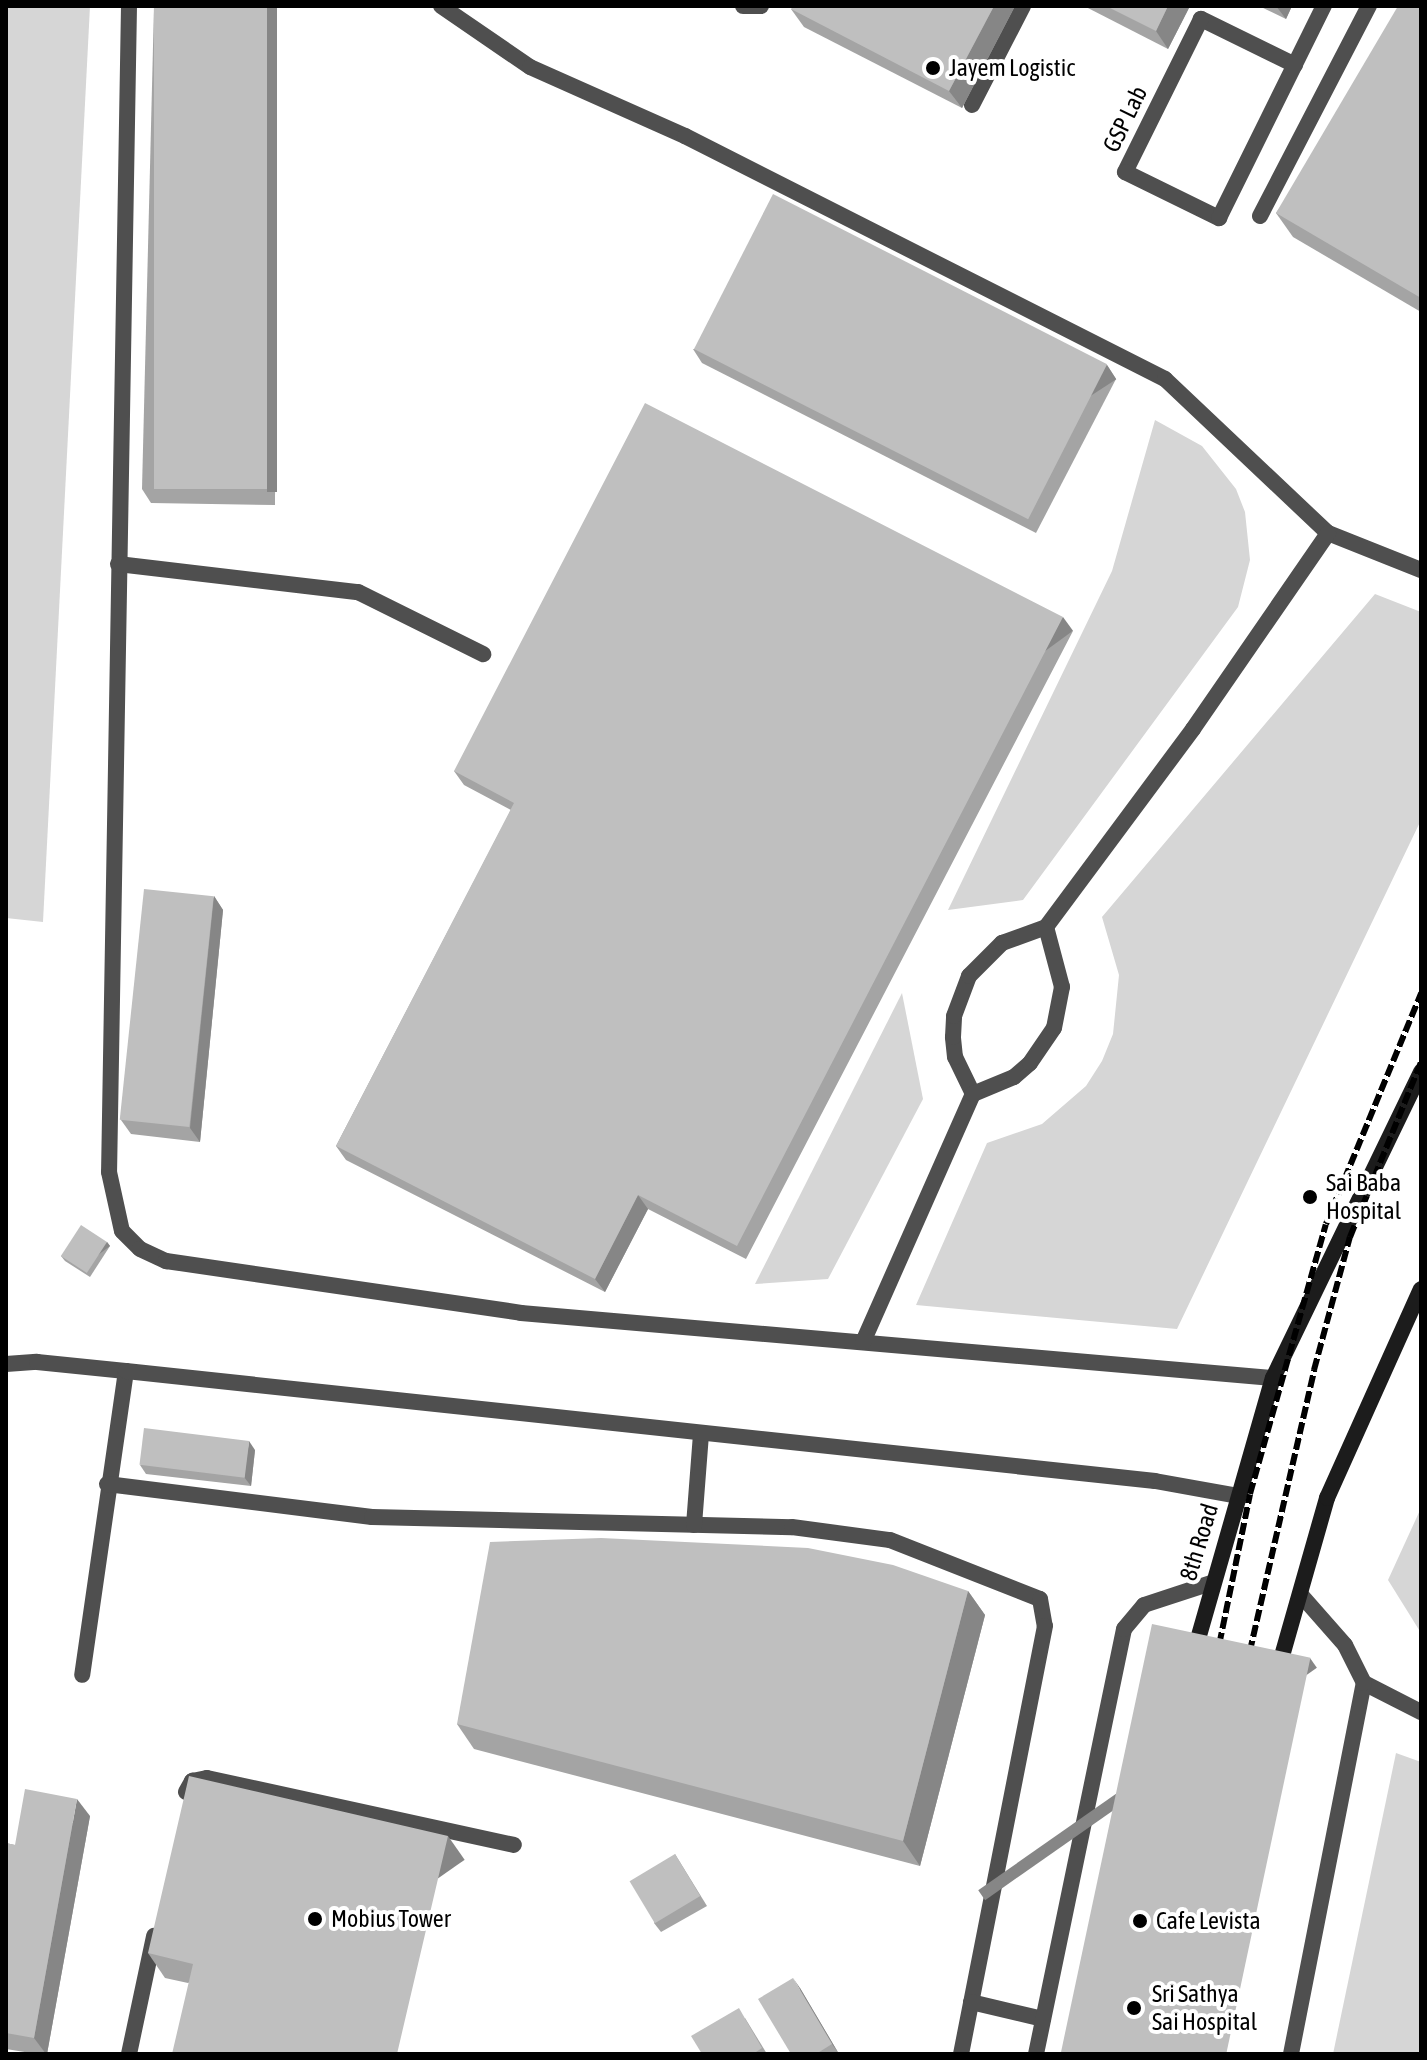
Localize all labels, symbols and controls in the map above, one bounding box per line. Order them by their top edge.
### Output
place label: Jayem Logistic [949,54,1075,82]
marker: Jayem Logistic [924,59,942,77]
street label: GSP Lab [1097,81,1153,157]
place label: Sai Baba Hospital [1326,1169,1401,1225]
marker: Sai Baba Hospital [1301,1188,1319,1206]
street label: 8th Road [1174,1500,1224,1584]
place label: Mobius Tower [331,1905,451,1933]
place label: Cafe Levista [1156,1907,1261,1935]
marker: Mobius Tower [306,1910,324,1928]
marker: Cafe Levista [1131,1912,1149,1930]
place label: Sri Sathya Sai Hospital [1152,1980,1257,2036]
marker: Sri Sathya Sai Hospital [1123,1997,1145,2019]

